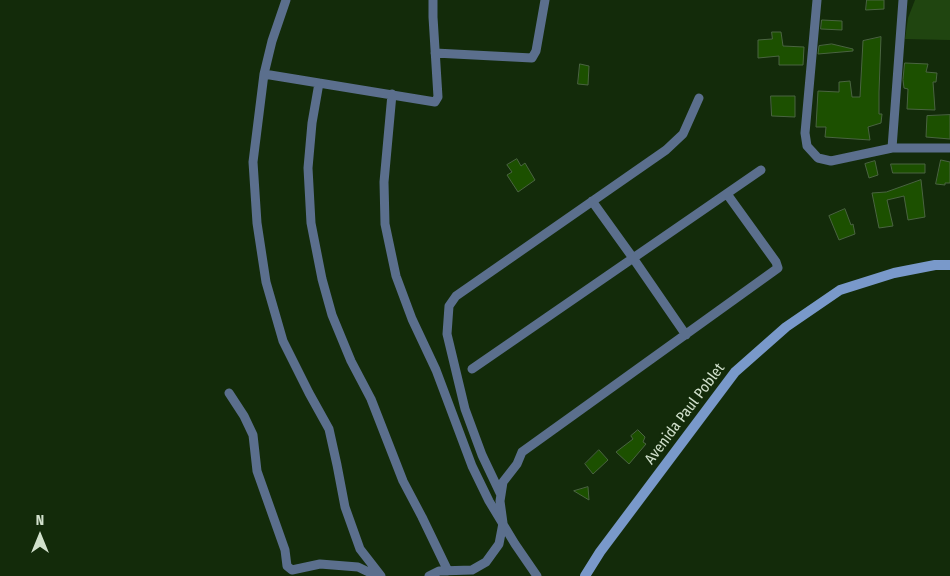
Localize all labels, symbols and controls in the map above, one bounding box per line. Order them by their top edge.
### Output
street label: Avenida Paul Poblet [641,360,729,468]
north arrow [15,511,65,561]
text: N [36,512,44,529]

